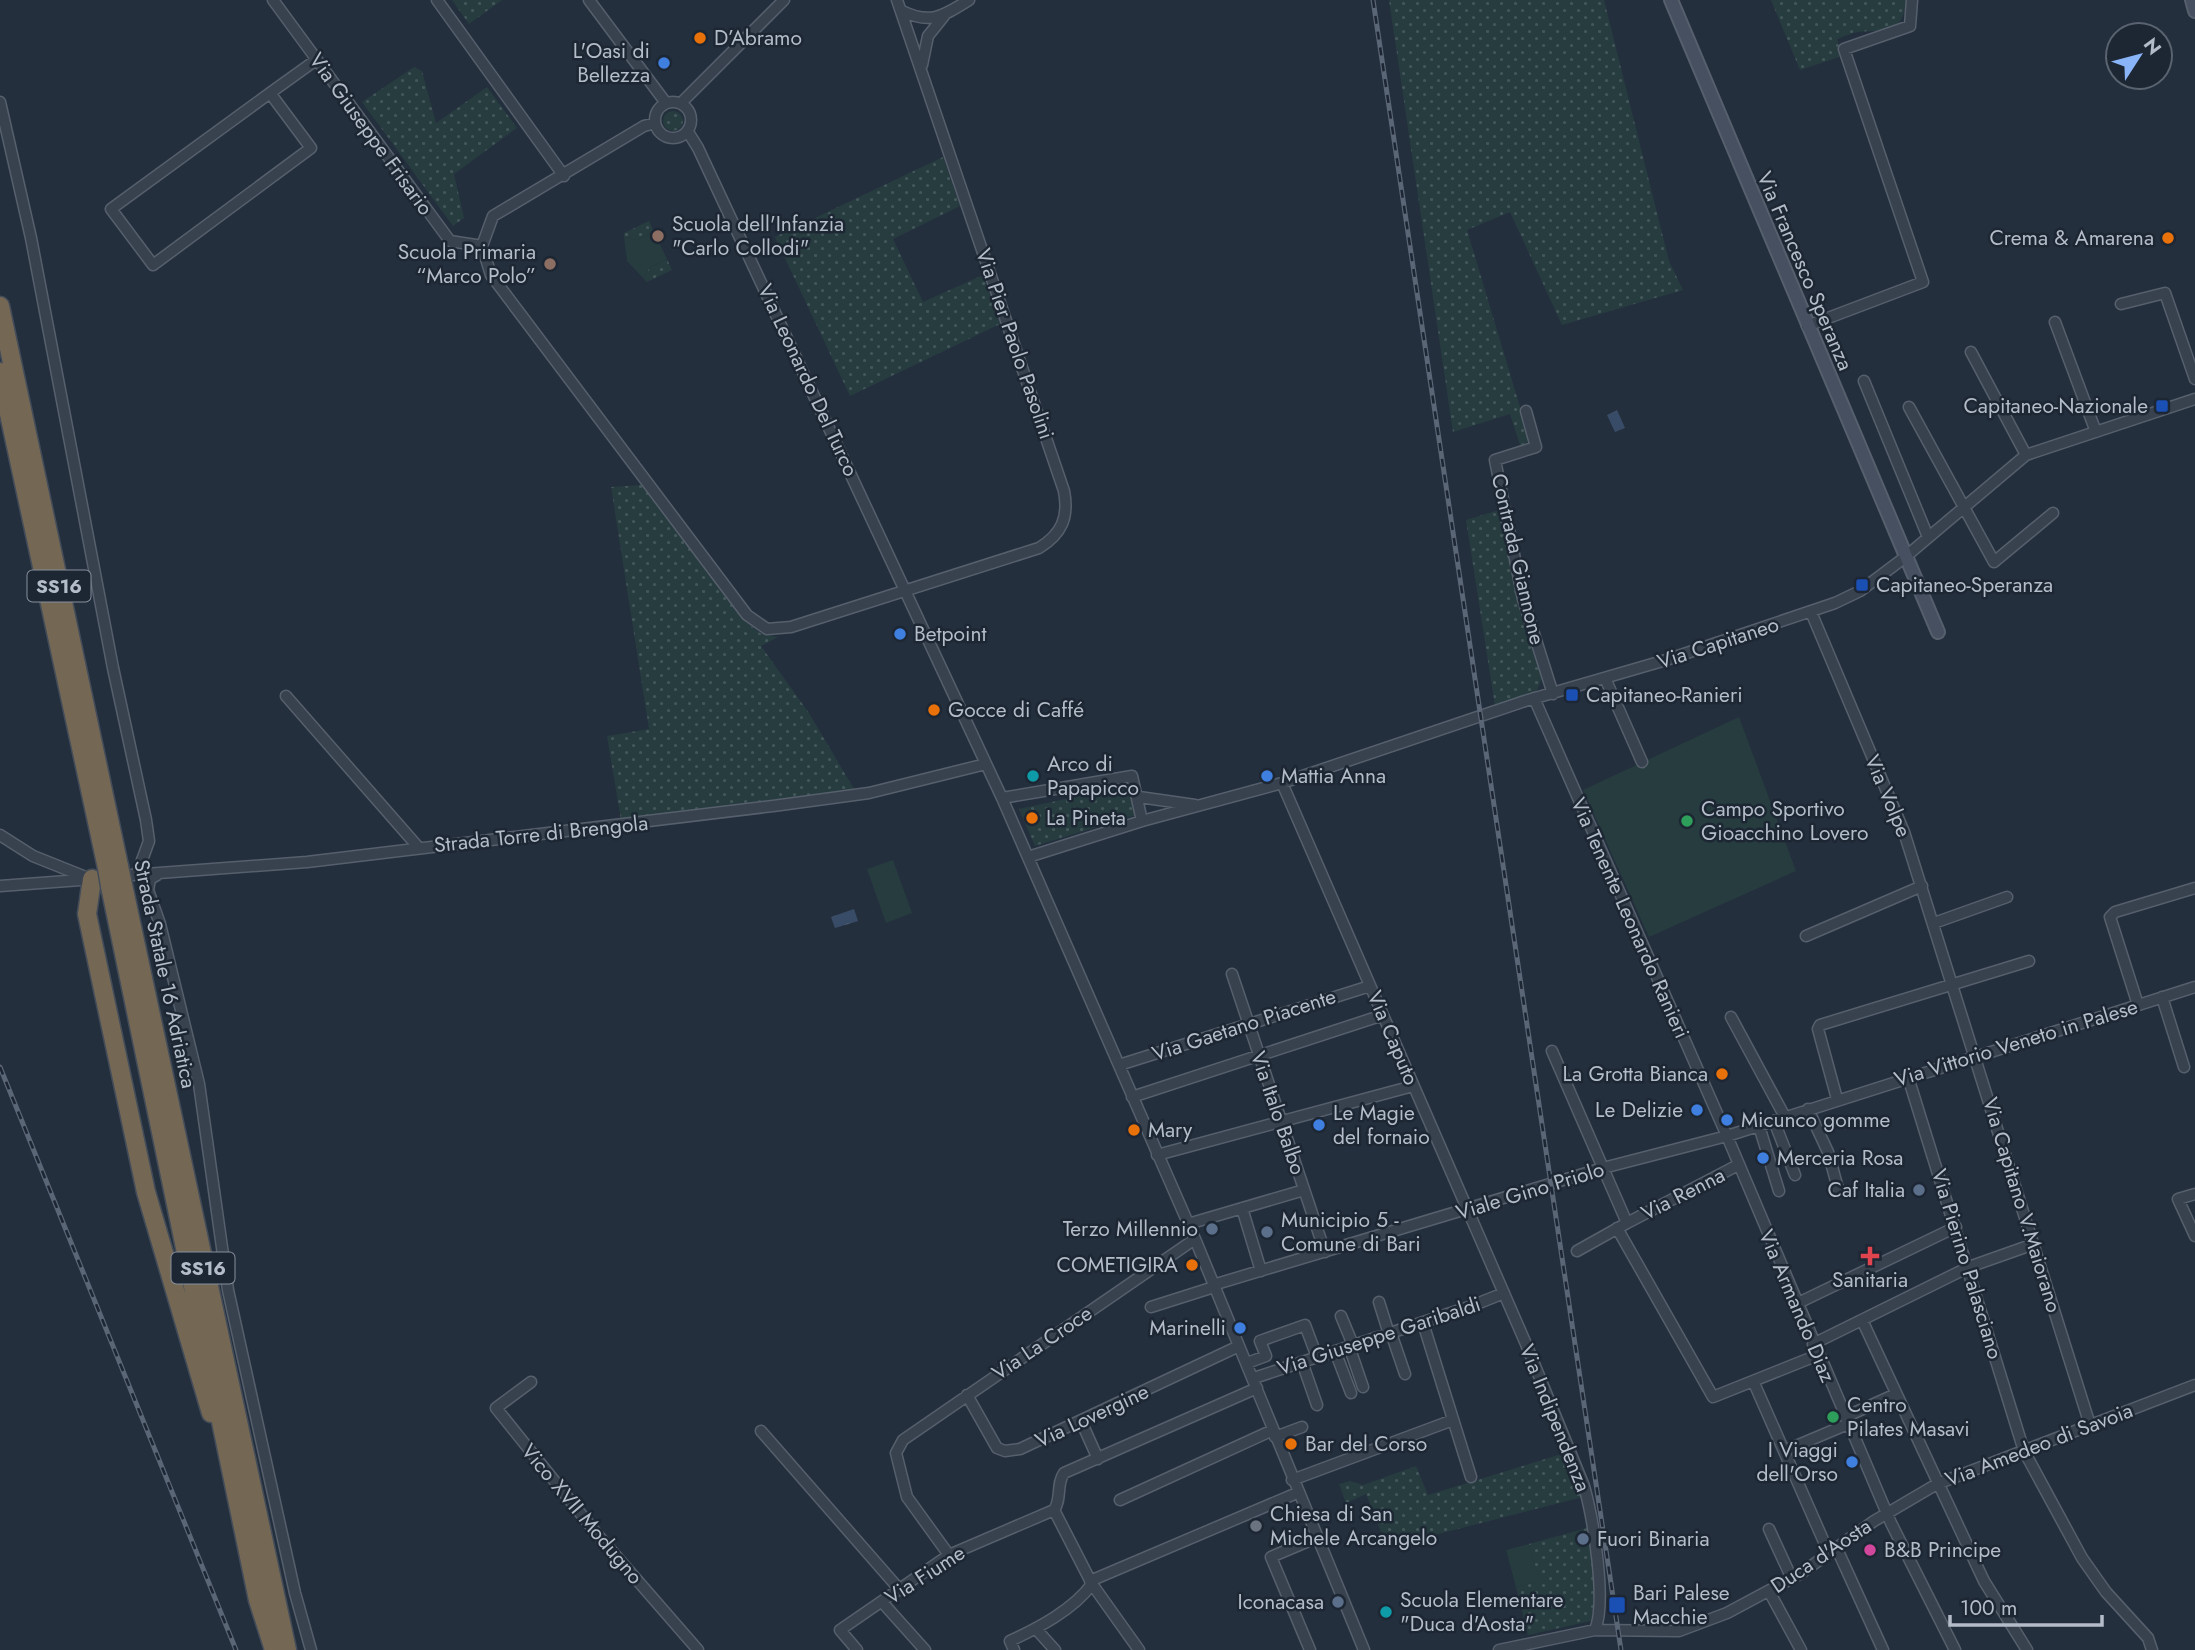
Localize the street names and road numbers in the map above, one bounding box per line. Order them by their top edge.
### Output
street label: Via Giuseppe Frisario [302,47,440,221]
street label: Via Francesco Speranza [1749,167,1861,375]
street label: Via Pier Paolo Pasolini [968,245,1062,443]
street label: Via Leonardo Del Turco [750,279,866,481]
street label: Contrada Giannone [1484,470,1552,648]
road number: SS16 [28,570,90,601]
street label: Via Capitaneo [1653,609,1783,677]
street label: Via Volpe [1857,750,1919,842]
street label: Via Tenente Leonardo Ranieri [1563,793,1697,1043]
street label: Strada Torre di Brengola [432,808,650,860]
street label: Strada Statale 16 Adriatica [126,857,204,1091]
street label: Via Gaetano Piacente [1148,981,1340,1069]
street label: Via Caputo [1360,986,1426,1090]
street label: Via Vittorio Veneto in Palese [1890,992,2142,1094]
street label: Via Italo Balbo [1243,1047,1313,1179]
street label: Via Capitano V.Maiorano [1975,1094,2069,1316]
street label: Viale Gino Priolo [1452,1154,1608,1228]
street label: Via Renna [1636,1160,1730,1228]
street label: Via Pierino Palasciano [1924,1165,2010,1363]
street label: Via Armando Diaz [1751,1225,1843,1387]
road number: SS16 [172,1252,234,1284]
street label: Via Giuseppe Garibaldi [1273,1289,1485,1383]
street label: Via La Croce [986,1298,1098,1388]
street label: Via Indipendenza [1512,1340,1598,1496]
street label: Via Lovergine [1030,1377,1154,1455]
street label: Via Amedeo di Savoia [1941,1395,2137,1495]
street label: Vico XVII Modugno [514,1437,650,1591]
street label: Duca d'Aosta [1765,1511,1877,1601]
street label: Via Fiume [879,1538,971,1612]

